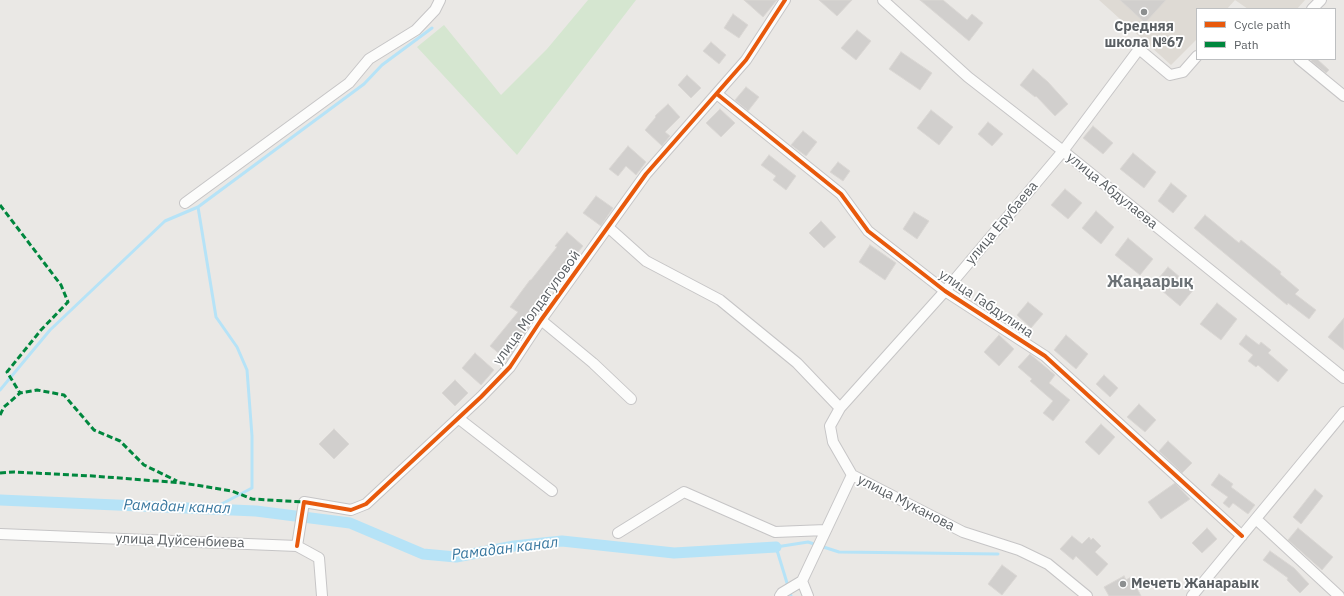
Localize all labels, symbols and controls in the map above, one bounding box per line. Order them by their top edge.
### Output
marker: Средняя школа №67 [1139,7,1149,17]
legend [1196,8,1336,60]
text: Cycle path [1234,17,1291,32]
place label: Средняя школа №67 [1104,19,1184,52]
text: Path [1234,37,1259,52]
street label: улица Абдулаева [1063,149,1161,233]
street label: улица Ерубаева [962,178,1042,268]
street label: улица Молдагуловой [490,247,584,369]
street label: улица Габдулина [936,266,1036,342]
district label: Жаңаарық [1107,272,1193,292]
street label: улица Муканова [855,471,957,535]
water label: Рамадан канал [123,496,231,518]
street label: улица Дуйсенбиева [115,530,245,552]
water label: Рамадан канал [451,534,559,564]
place label: Мечеть Жанараык [1131,576,1259,592]
marker: Мечеть Жанараык [1118,579,1128,589]

